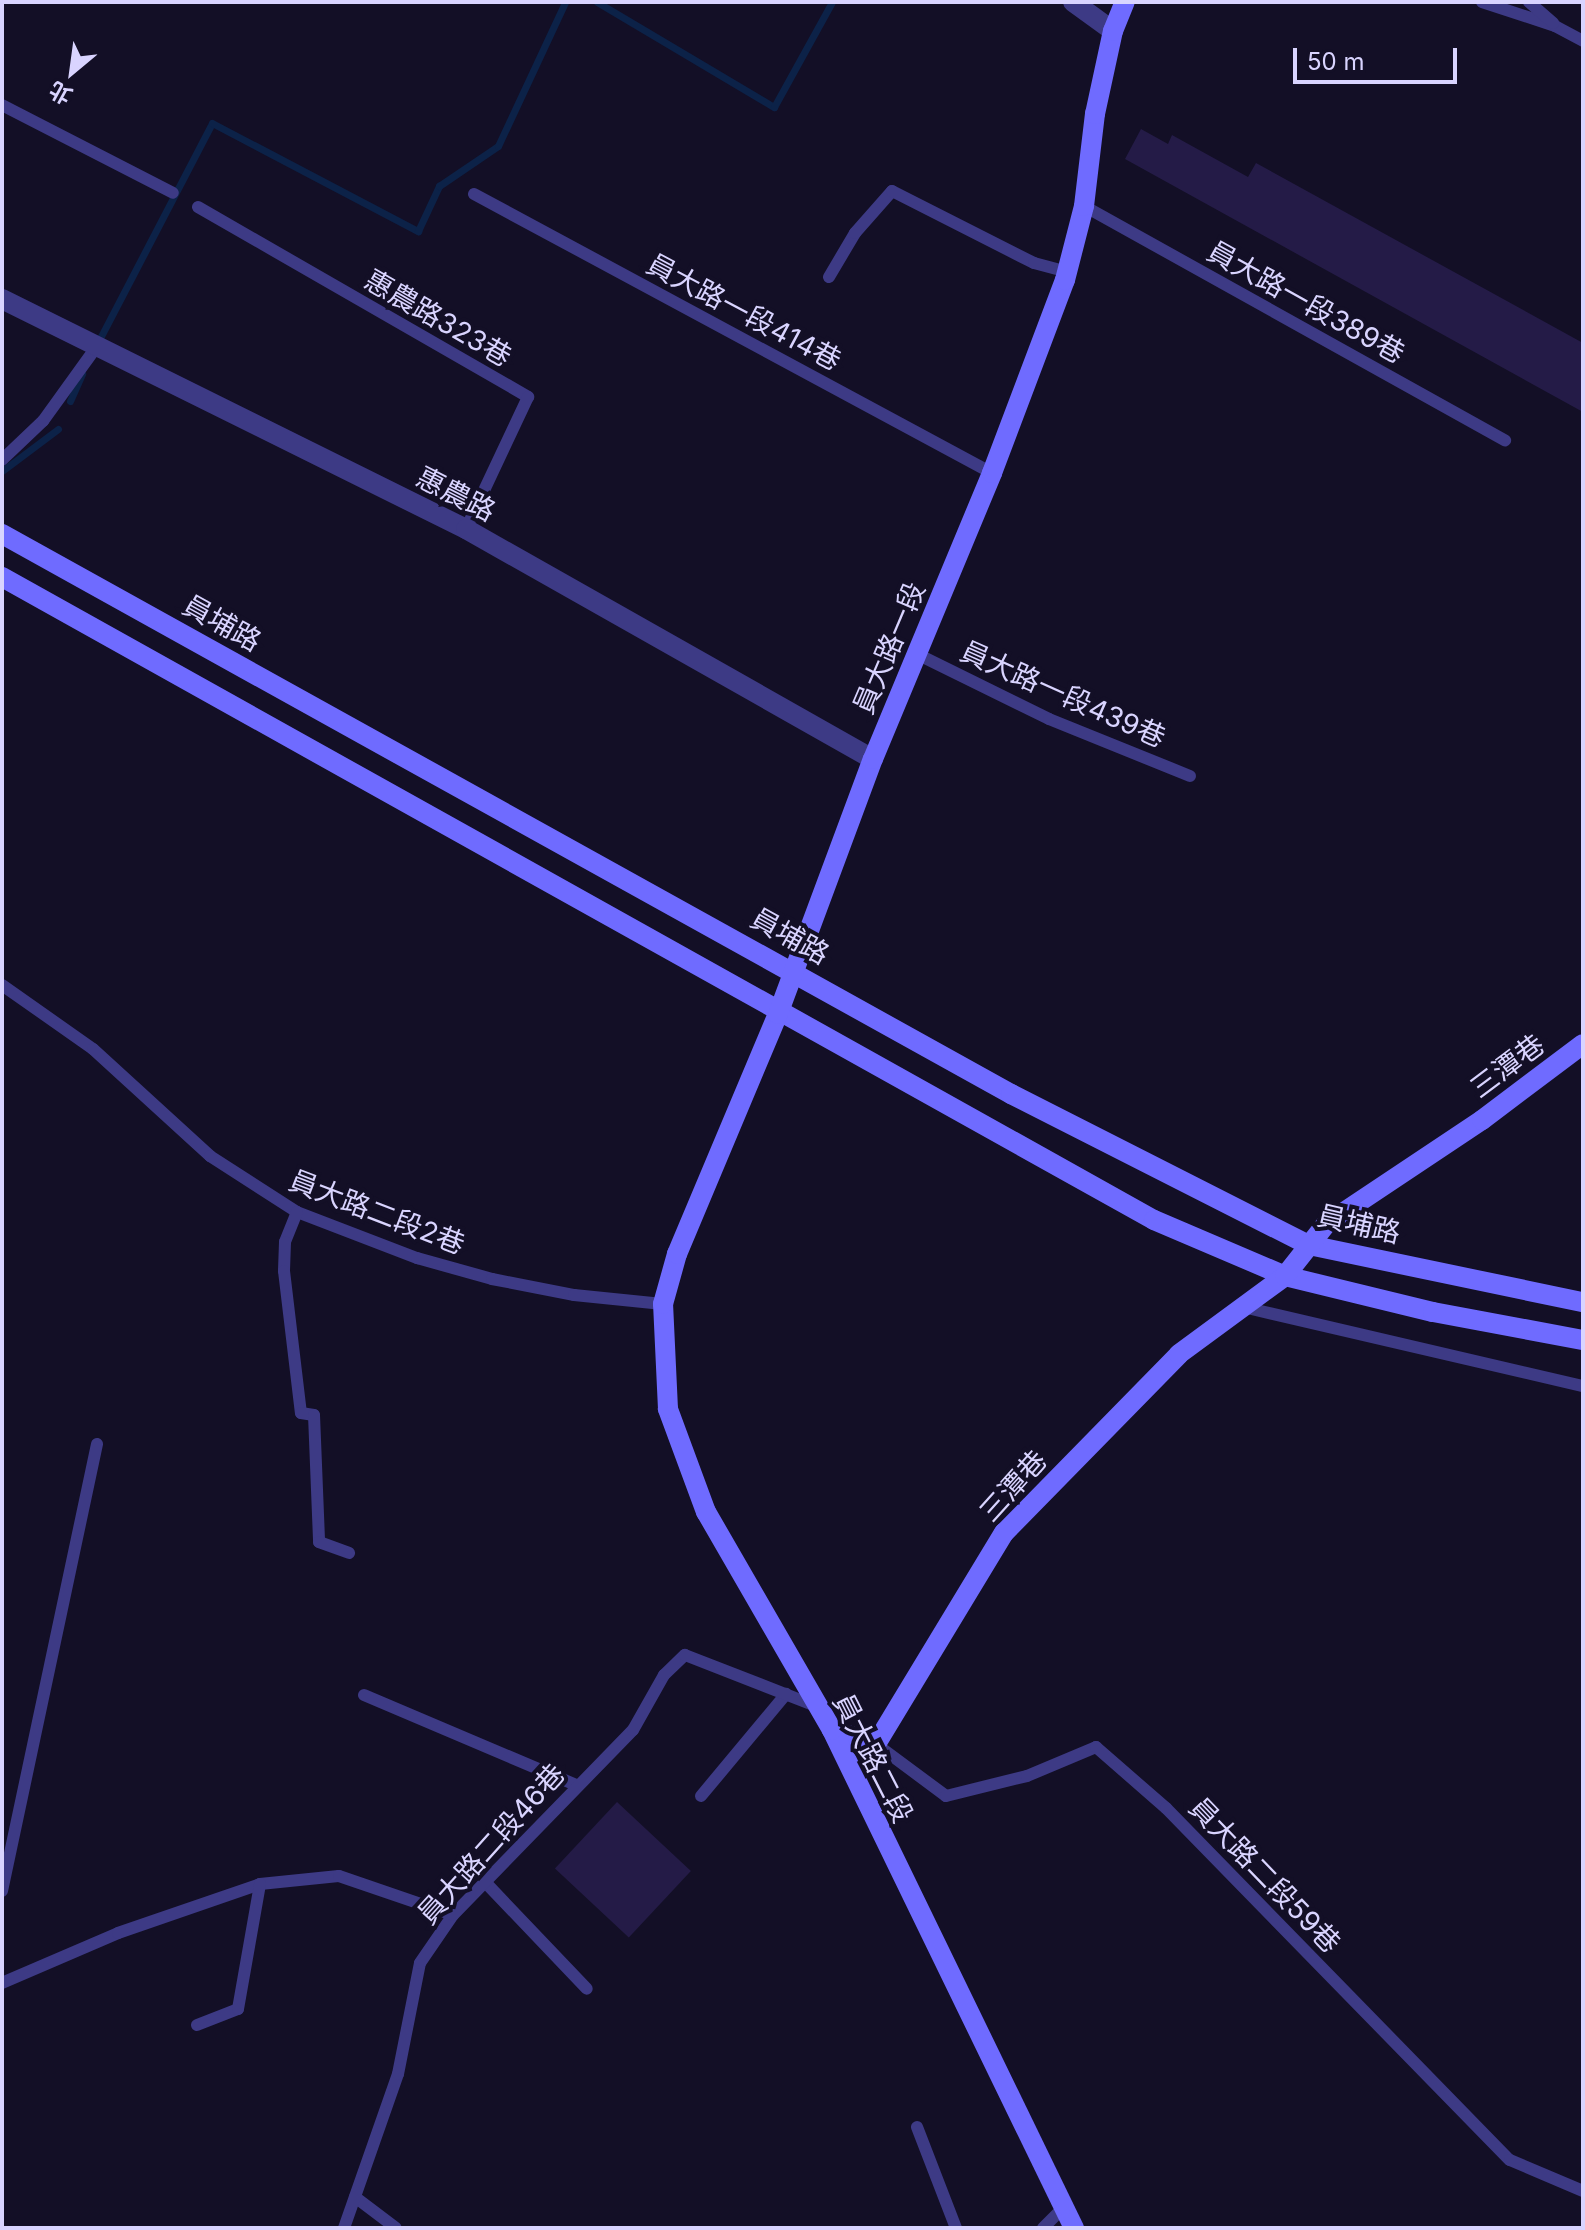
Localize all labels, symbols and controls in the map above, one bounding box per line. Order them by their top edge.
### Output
north arrow [32,32,112,112]
scale bar [1297,32,1461,82]
text: 50 m [1307,47,1365,76]
text: 北 [44,76,76,110]
street label: 員大路一段389巷 [1202,234,1410,370]
street label: 員大路一段414巷 [641,247,847,377]
street label: 惠農路323巷 [359,263,517,373]
street label: 惠農路 [411,460,501,528]
street label: 員大路一段 [846,577,932,719]
street label: 員埔路 [177,588,267,658]
street label: 員大路一段439巷 [955,634,1171,754]
street label: 員埔路 [745,901,835,971]
street label: 三潭巷 [1463,1027,1551,1105]
street label: 員大路二段2巷 [285,1163,469,1261]
street label: 員埔路 [1314,1198,1404,1250]
street label: 三潭巷 [972,1444,1054,1528]
street label: 員大路二段 [826,1688,920,1828]
street label: 員大路二段46巷 [410,1757,572,1931]
street label: 員大路二段59巷 [1183,1791,1347,1959]

